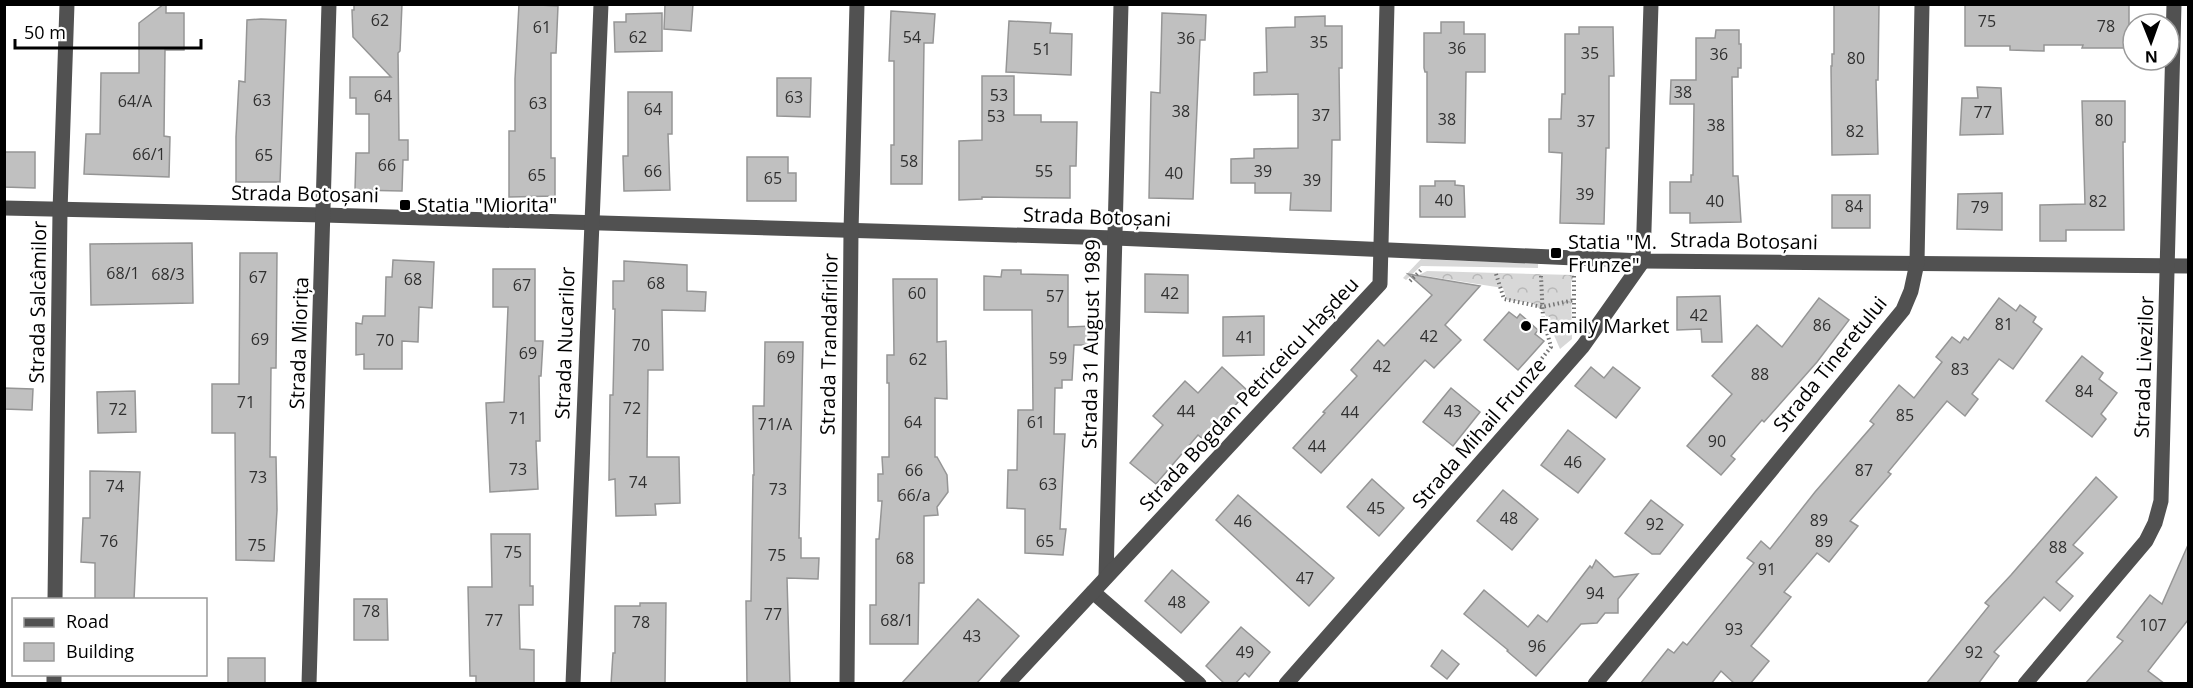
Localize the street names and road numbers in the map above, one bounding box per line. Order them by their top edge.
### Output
street label: Strada Botoșani [231,179,379,208]
street label: Strada Botoșani [1023,200,1171,233]
street label: Strada Salcâmilor [23,220,52,384]
street label: Strada Botoșani [1670,226,1818,255]
street label: Strada 31 August 1989 [1075,239,1106,449]
street label: Strada Trandafirilor [813,253,844,435]
street label: Strada Nucarilor [548,266,581,420]
street label: Strada Bogdan Petriceicu Hașdeu [1133,271,1364,516]
street label: Strada Miorița [283,276,314,410]
street label: Strada Tineretului [1767,290,1893,437]
street label: Strada Livezilor [2128,295,2159,439]
street label: Strada Mihail Frunze [1406,352,1552,514]

